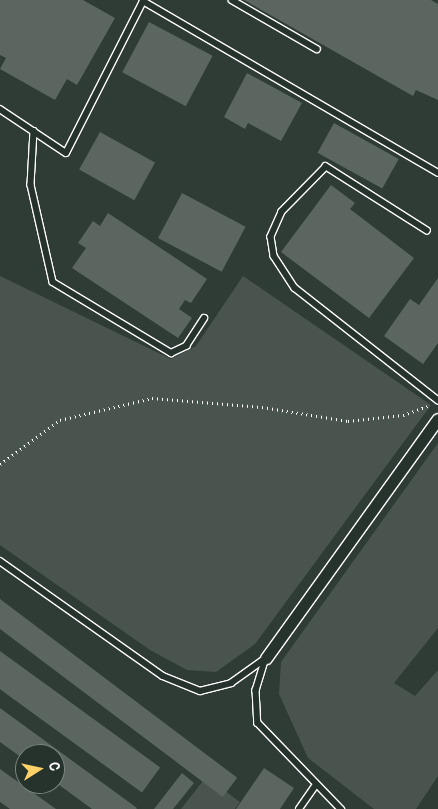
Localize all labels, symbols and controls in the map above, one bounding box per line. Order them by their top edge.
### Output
north arrow [15,744,65,794]
text: С [45,761,63,772]

